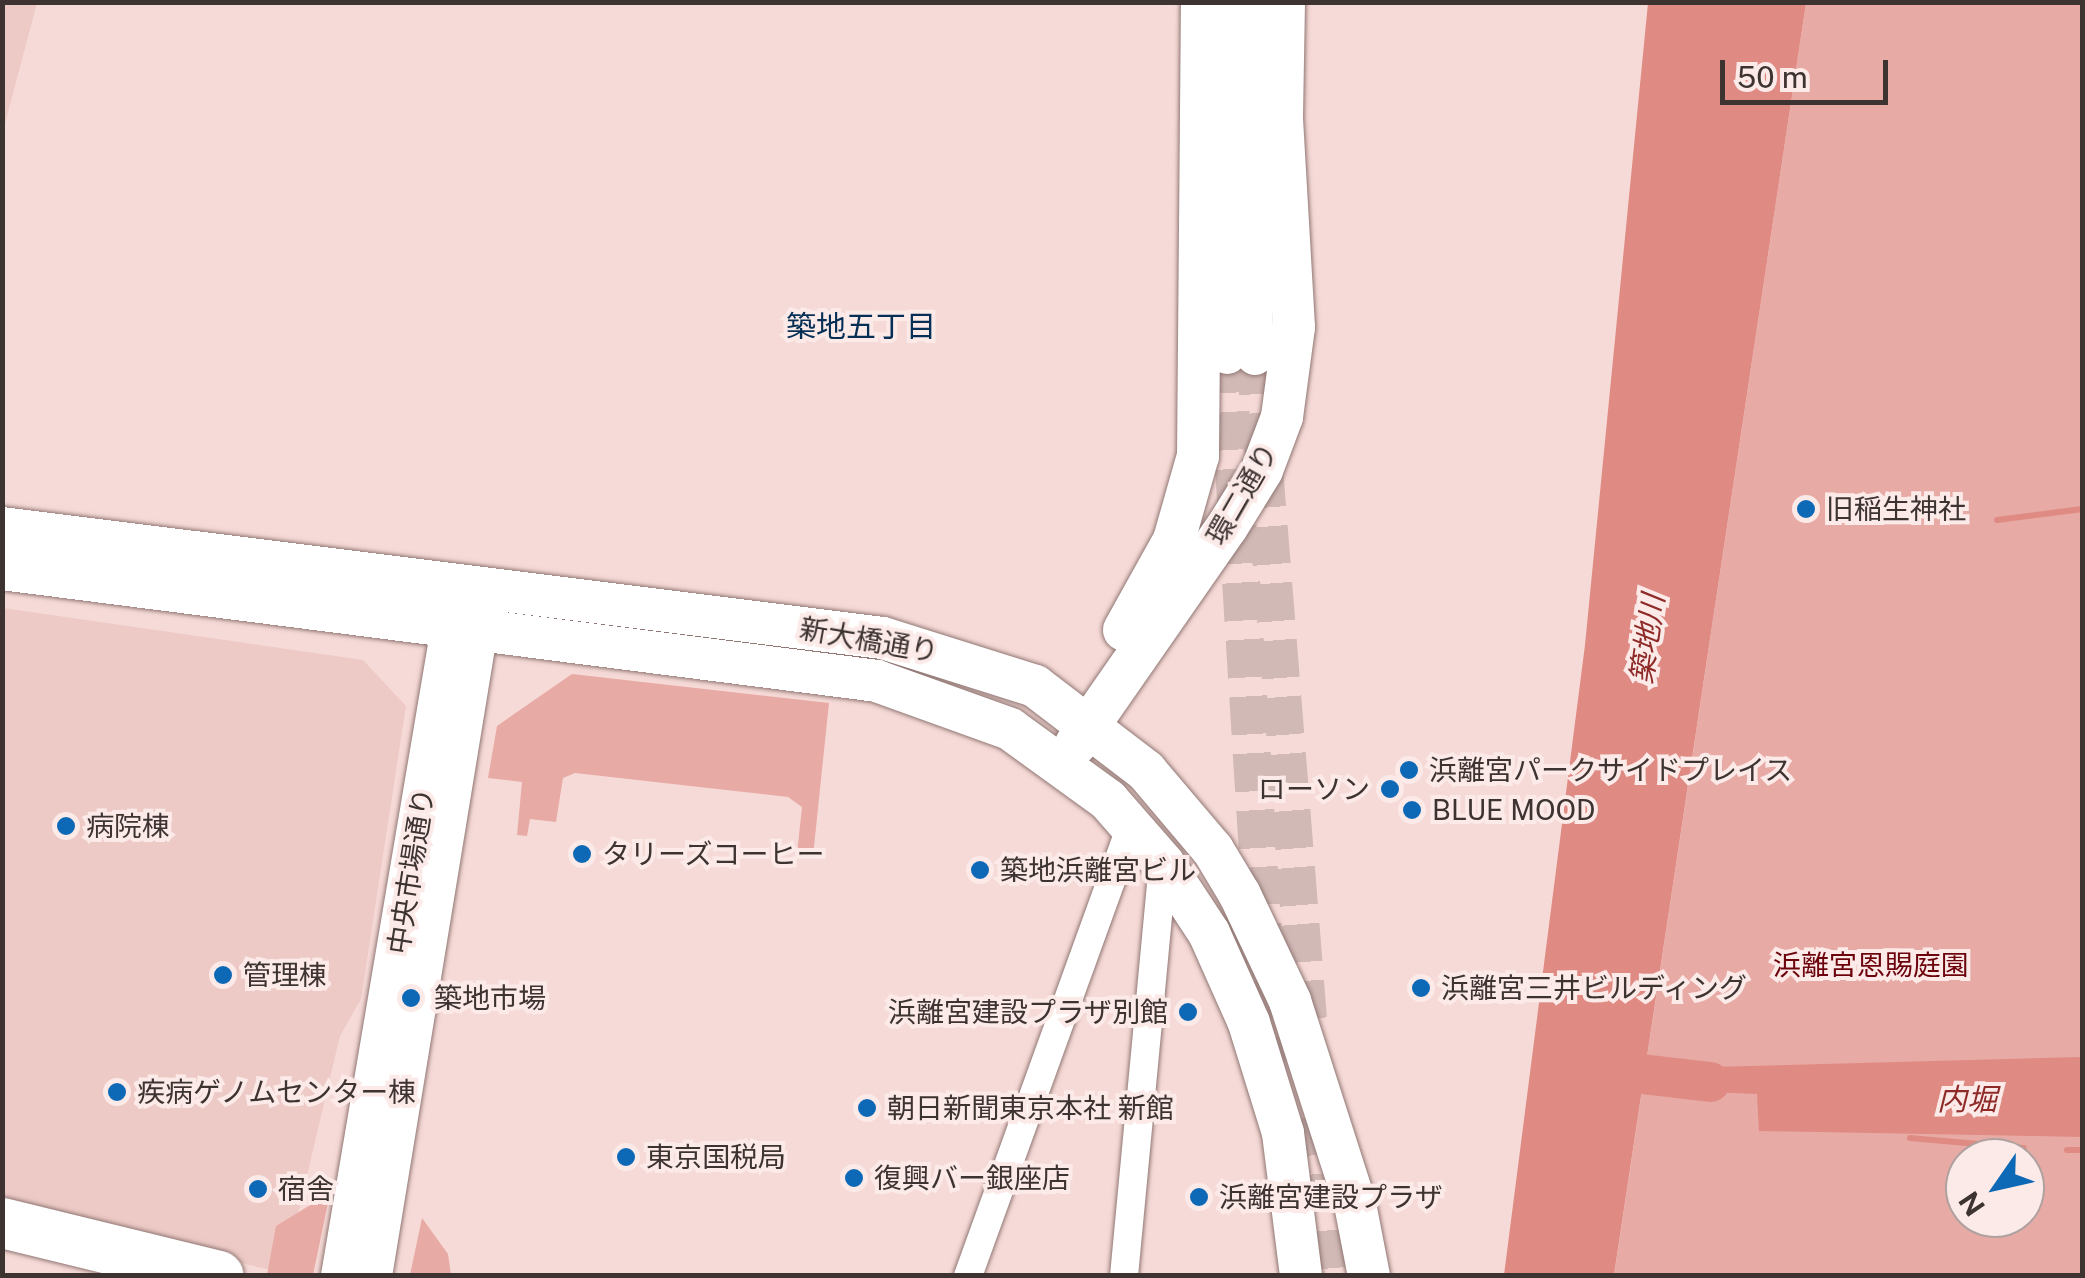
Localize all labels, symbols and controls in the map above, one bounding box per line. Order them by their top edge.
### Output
scale bar [1725,40,1892,102]
text: 50 m [1737,59,1808,95]
district label: 築地五丁目 [786,308,936,344]
street label: 環二通り [1199,437,1285,551]
place label: 旧稲生神社 [1826,492,1966,526]
marker: 旧稲生神社 [1795,498,1817,520]
water label: 築地川 [1623,592,1671,686]
street label: 新大橋通り [797,611,941,669]
place label: 浜離宮パークサイドプレイス [1429,753,1793,787]
marker: 浜離宮パークサイドプレイス [1398,759,1420,781]
place label: ローソン [1258,772,1370,806]
marker: ローソン [1379,778,1401,800]
street label: 中央市場通り [381,785,441,957]
place label: BLUE MOOD [1432,793,1595,827]
marker: BLUE MOOD [1401,799,1423,821]
place label: 病院棟 [86,809,170,843]
marker: 病院棟 [55,815,77,837]
place label: タリーズコーヒー [602,837,826,871]
marker: タリーズコーヒー [571,843,593,865]
place label: 築地浜離宮ビル [1000,853,1196,887]
marker: 築地浜離宮ビル [969,859,991,881]
park label: 浜離宮恩賜庭園 [1773,948,1969,982]
place label: 管理棟 [243,958,327,992]
marker: 管理棟 [212,964,234,986]
place label: 浜離宮三井ビルディング [1441,971,1749,1005]
marker: 浜離宮三井ビルディング [1410,977,1432,999]
place label: 築地市場 [434,981,546,1015]
marker: 築地市場 [398,985,424,1011]
place label: 浜離宮建設プラザ別館 [888,995,1168,1029]
marker: 浜離宮建設プラザ別館 [1177,1001,1199,1023]
place label: 疾病ゲノムセンター棟 [137,1075,417,1109]
marker: 疾病ゲノムセンター棟 [106,1081,128,1103]
water label: 内堀 [1937,1081,1997,1117]
place label: 朝日新聞東京本社 新館 [887,1091,1174,1125]
marker: 朝日新聞東京本社 新館 [856,1097,878,1119]
north arrow [1945,1138,2045,1238]
place label: 東京国税局 [646,1140,786,1174]
marker: 東京国税局 [615,1146,637,1168]
place label: 復興バー銀座店 [874,1161,1070,1195]
marker: 復興バー銀座店 [843,1167,865,1189]
place label: 宿舎 [278,1172,334,1206]
marker: 宿舎 [247,1178,269,1200]
place label: 浜離宮建設プラザ [1219,1180,1443,1214]
marker: 浜離宮建設プラザ [1188,1186,1210,1208]
text: N [1952,1186,1991,1222]

